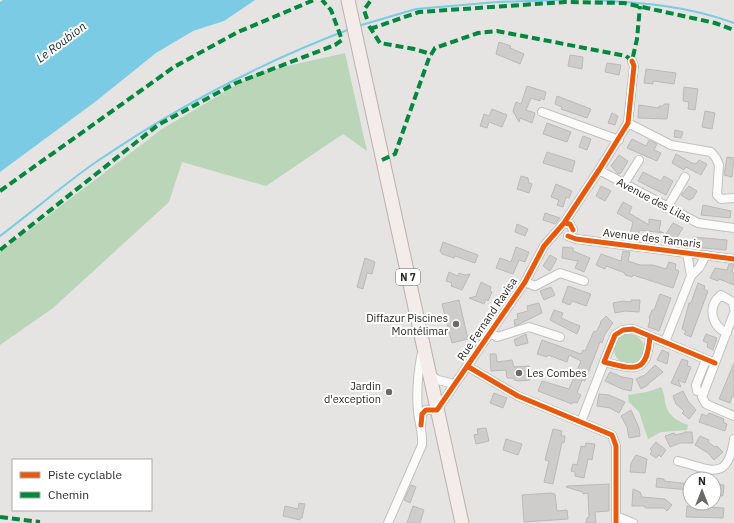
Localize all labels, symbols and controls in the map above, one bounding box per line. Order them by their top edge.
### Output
water label: Le Roubion [33,18,89,66]
street label: Avenue des Lilas [614,175,694,225]
street label: Avenue des Tamaris [602,225,702,251]
road number: N 7 [396,269,420,285]
street label: Rue Fernand Ravisa [454,275,520,363]
place label: Diffazur Piscines Montélimar [366,311,448,338]
marker: Diffazur Piscines Montélimar [451,319,461,329]
place label: Les Combes [527,366,587,380]
marker: Les Combes [514,368,524,378]
place label: Jardin d'exception [324,379,381,406]
marker: Jardin d'exception [384,387,394,397]
legend [12,459,152,511]
text: Piste cyclable [48,467,123,482]
north arrow [682,471,722,511]
text: N [698,474,706,488]
text: Chemin [48,487,89,502]

